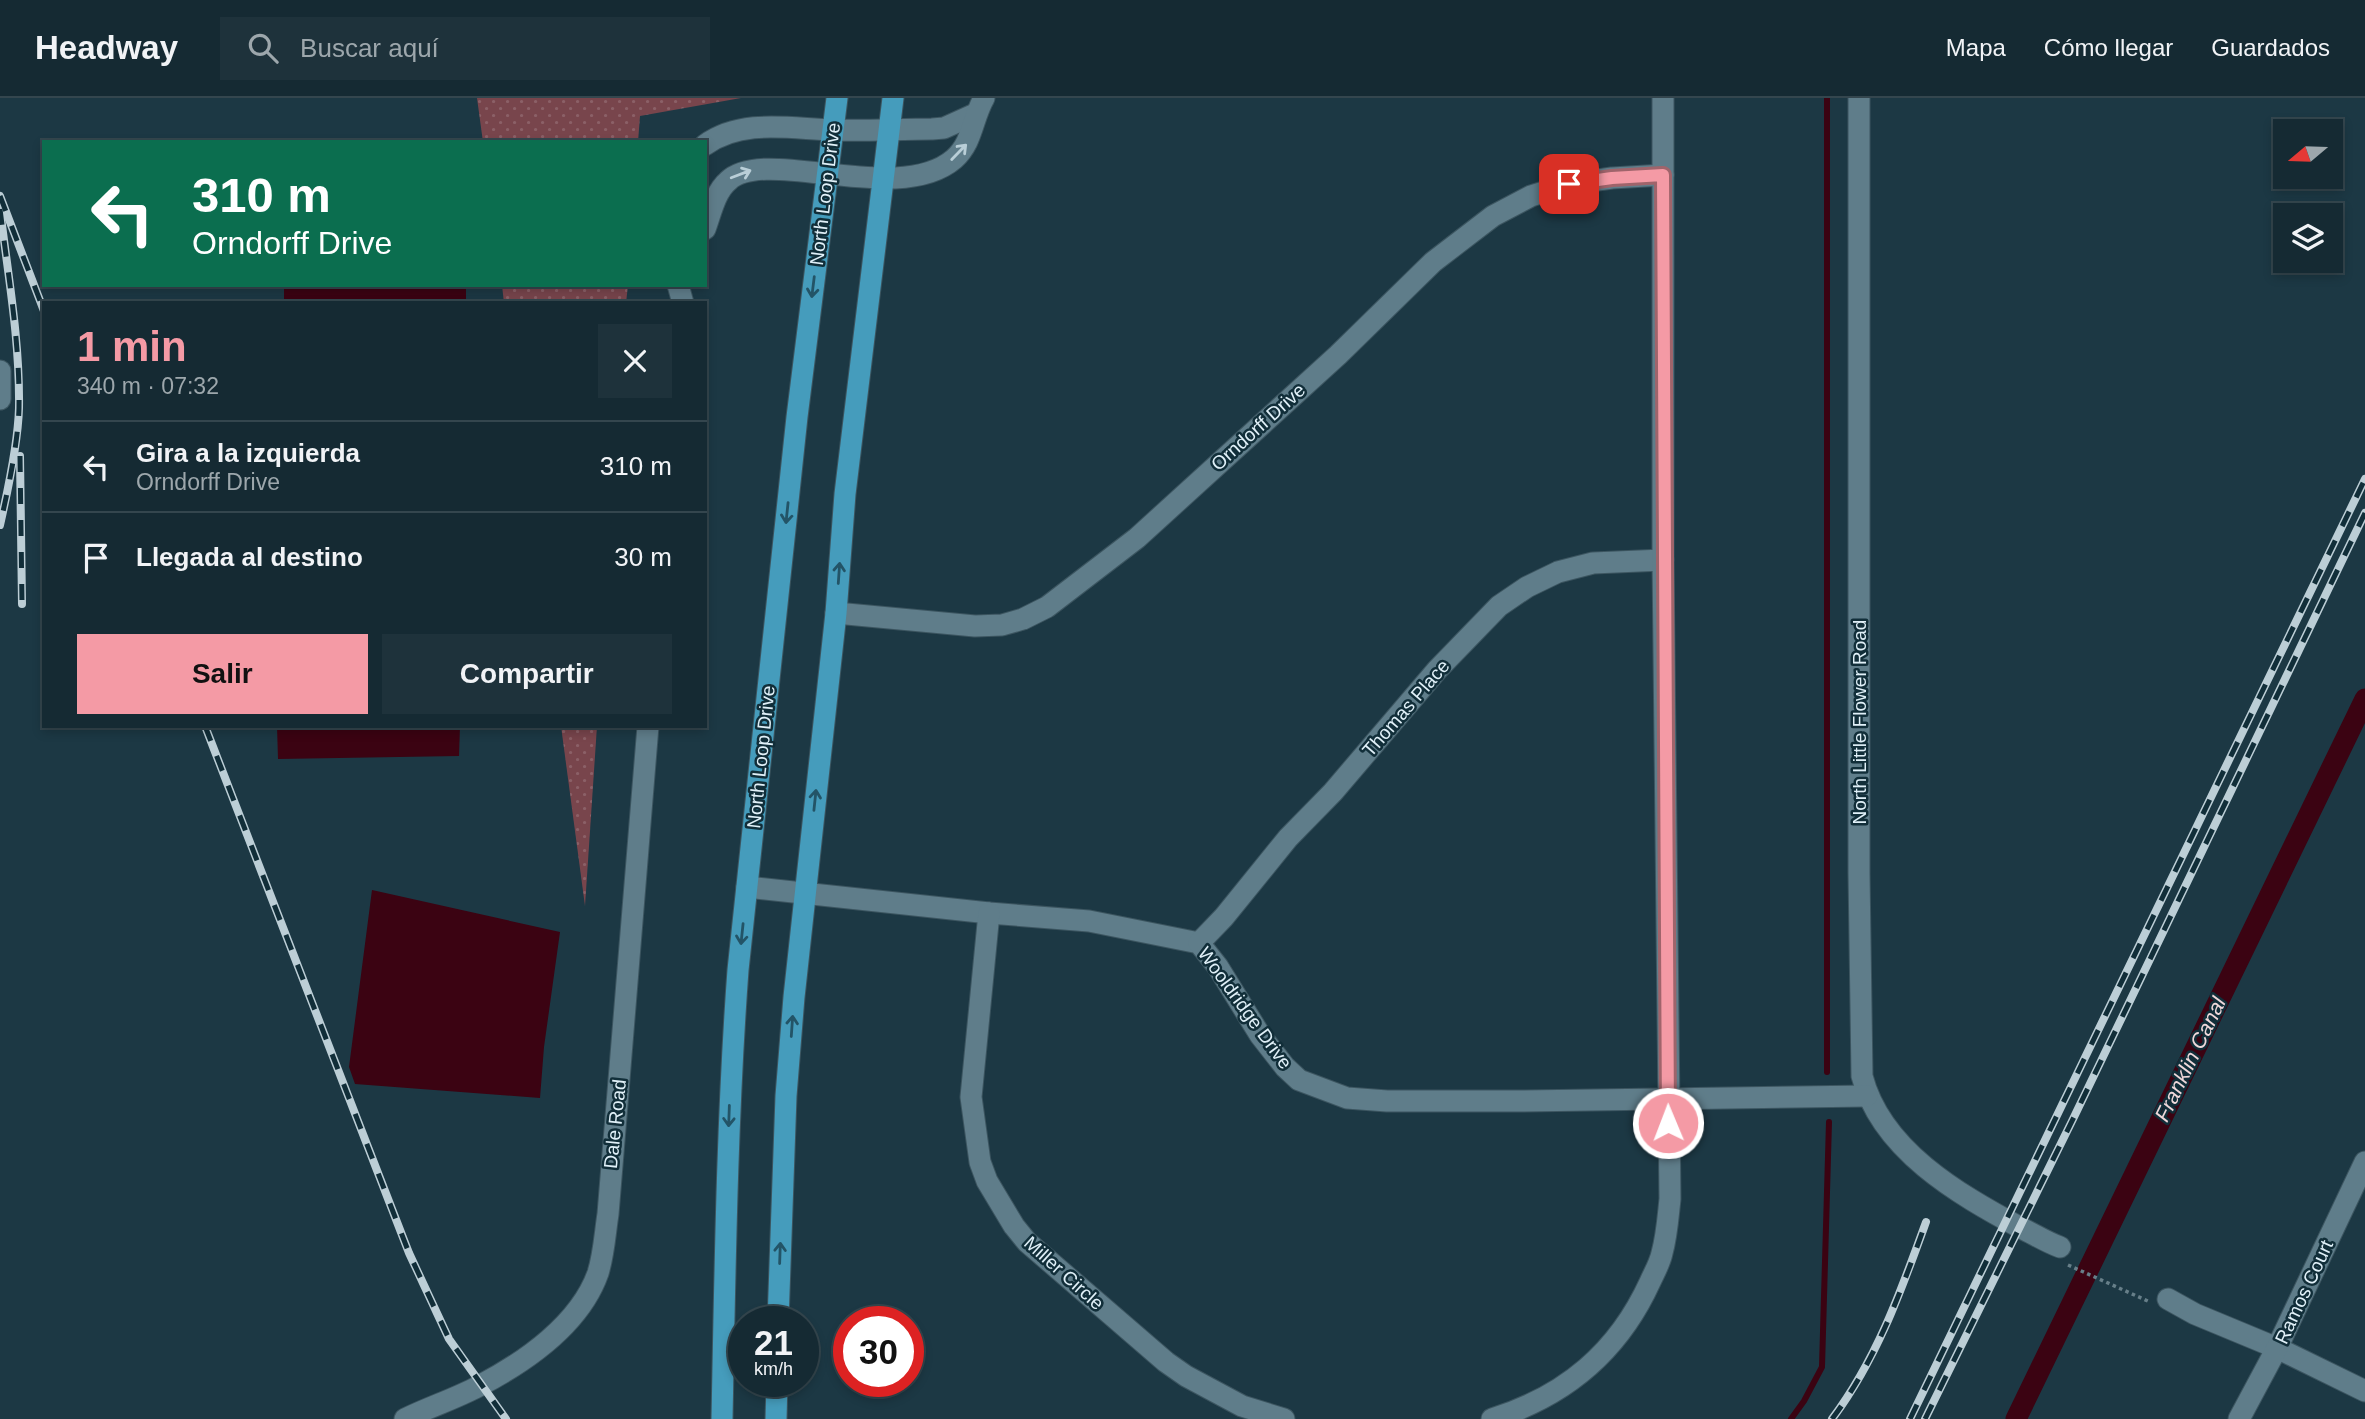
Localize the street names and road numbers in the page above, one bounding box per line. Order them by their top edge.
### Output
street label: North Loop Drive [806,121,844,267]
street label: Orndorff Drive [1207,379,1309,475]
street label: North Little Flower Road [1849,620,1870,824]
street label: Thomas Place [1358,655,1454,761]
street label: North Loop Drive [743,684,779,830]
street label: Wooldridge Drive [1194,943,1296,1073]
street label: Dale Road [600,1078,630,1170]
street label: Miller Circle [1020,1232,1108,1314]
street label: Ramos Court [2271,1236,2337,1347]

